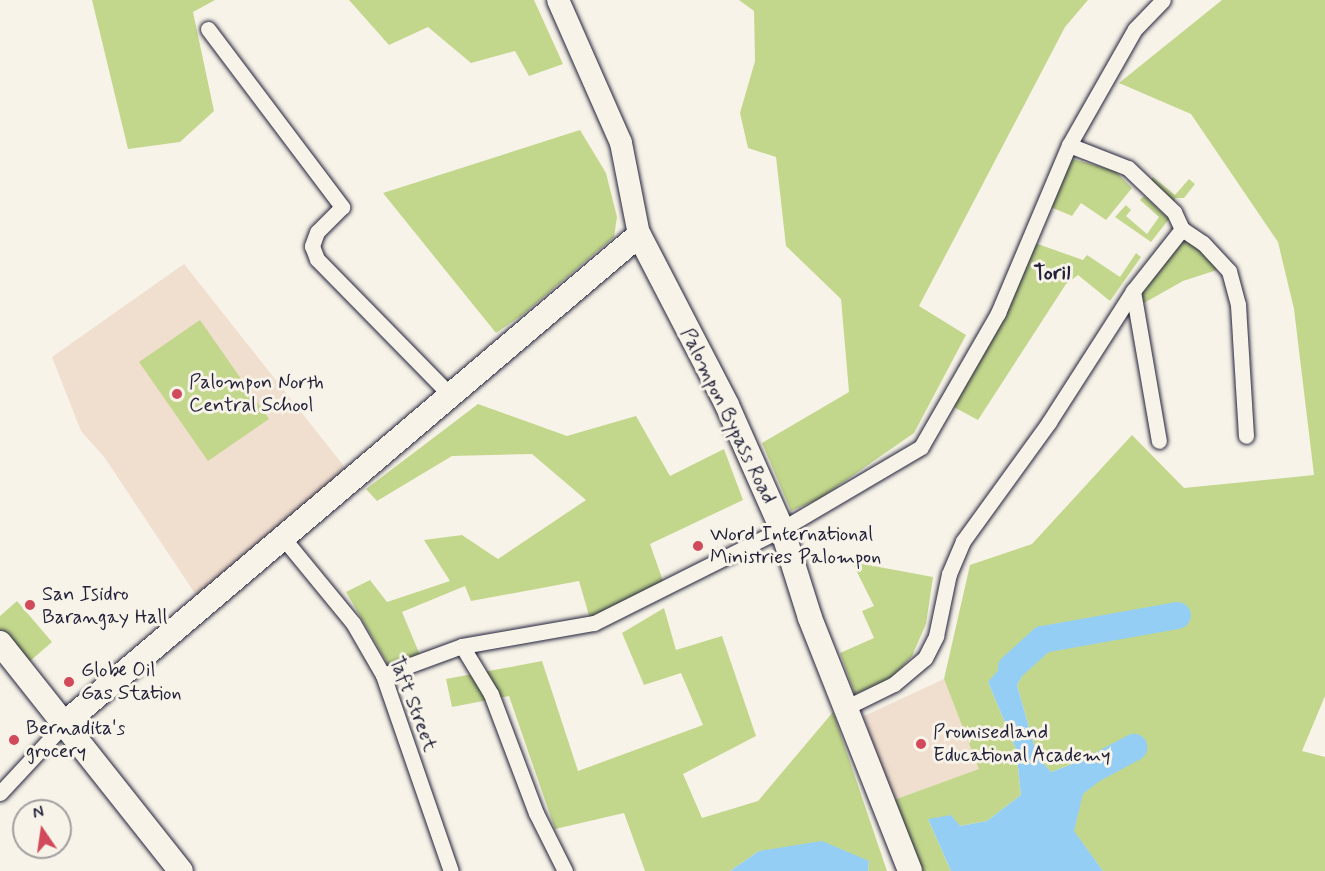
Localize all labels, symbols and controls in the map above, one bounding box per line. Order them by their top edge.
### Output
district label: Toril [1034,260,1070,286]
street label: Palompon Bypass Road [675,324,781,508]
place label: Palompon North Central School [189,371,324,418]
marker: Palompon North Central School [170,387,184,401]
place label: Word International Ministries Palompon [710,522,881,569]
marker: Word International Ministries Palompon [691,539,705,553]
place label: San Isidro Barangay Hall [42,582,166,629]
marker: San Isidro Barangay Hall [23,598,37,612]
street label: Taft Street [384,653,442,755]
place label: Globe Oil Gas Station [81,658,177,705]
marker: Globe Oil Gas Station [62,675,76,689]
place label: Bernadita's grocery [26,716,125,763]
place label: Promisedland Educational Academy [933,720,1114,767]
marker: Bernadita's grocery [7,733,21,747]
marker: Promisedland Educational Academy [914,737,928,751]
north arrow [12,799,72,859]
text: N [31,801,46,824]

